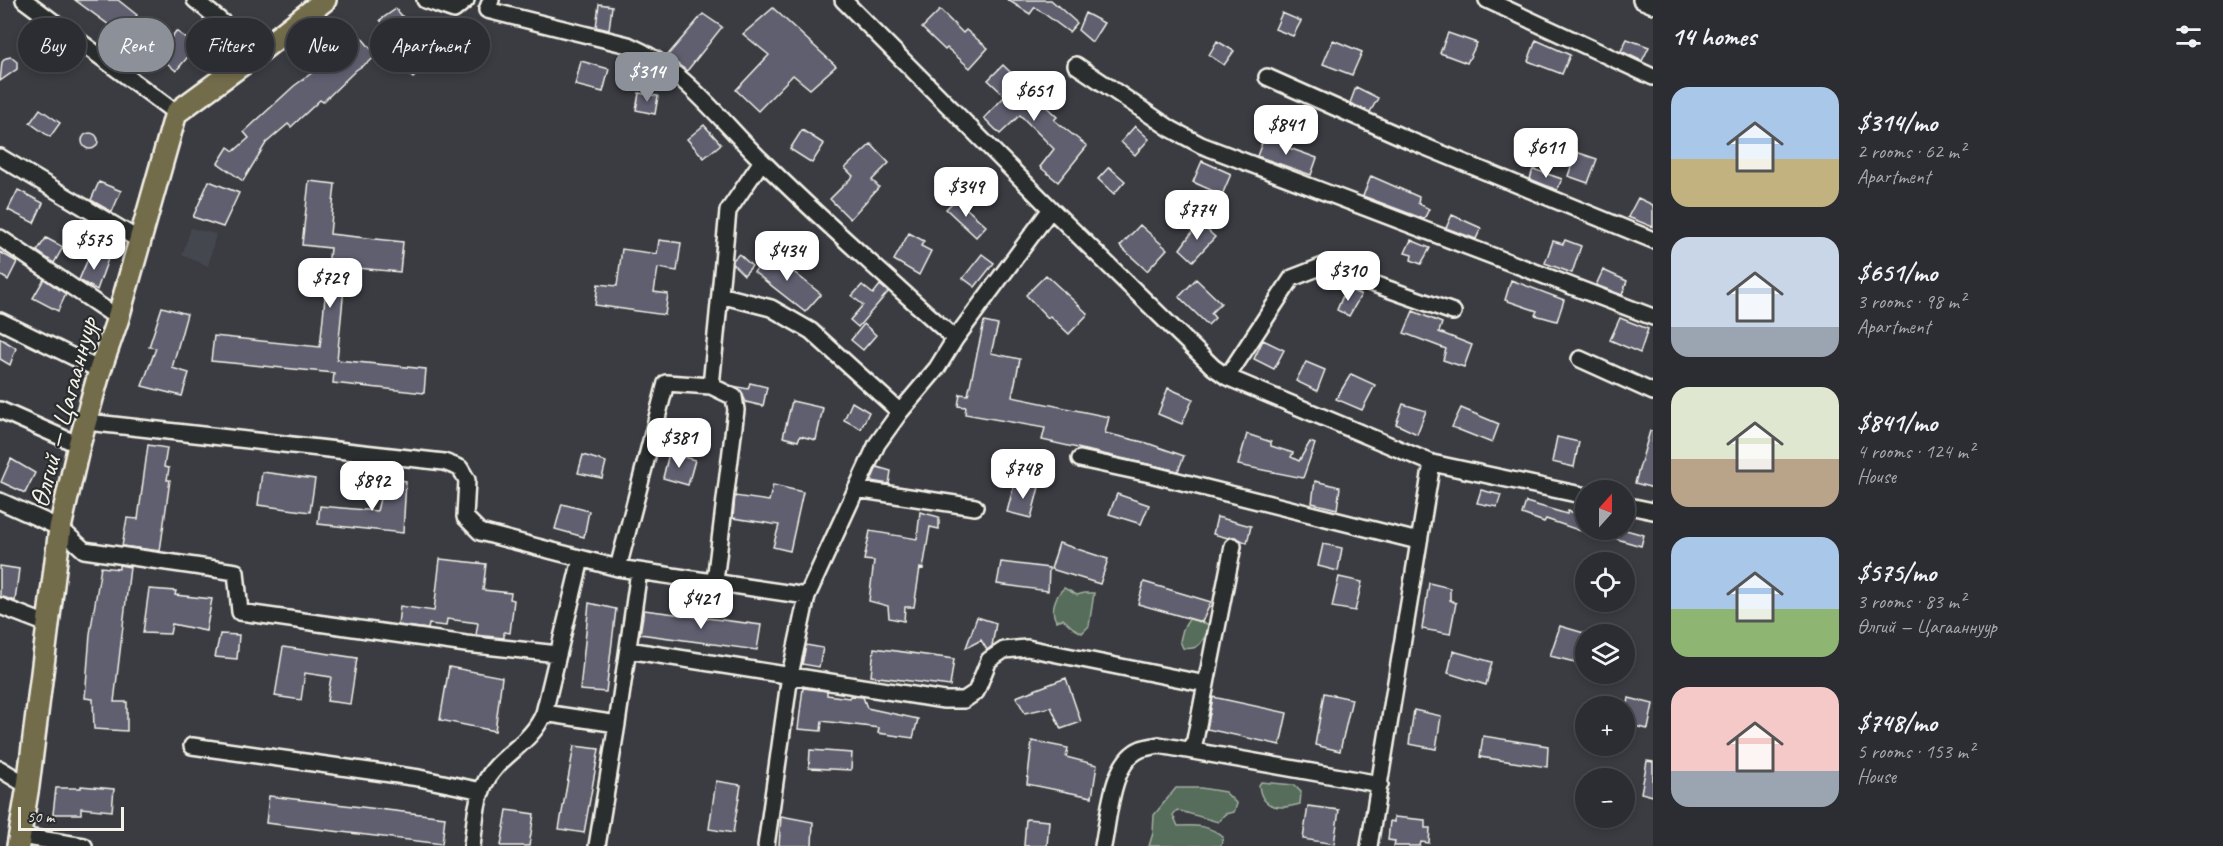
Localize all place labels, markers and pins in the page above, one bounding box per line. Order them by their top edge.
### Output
pin: $314 [611,52,683,103]
pin: $651 [998,71,1070,122]
pin: $841 [1250,105,1322,156]
pin: $611 [1510,128,1582,179]
pin: $349 [930,167,1002,218]
pin: $774 [1161,190,1233,241]
pin: $575 [58,220,130,271]
pin: $434 [751,231,823,282]
pin: $310 [1312,251,1384,302]
pin: $729 [294,258,366,309]
pin: $381 [643,418,715,469]
pin: $748 [987,449,1059,500]
pin: $892 [336,461,408,512]
pin: $421 [665,579,737,630]

